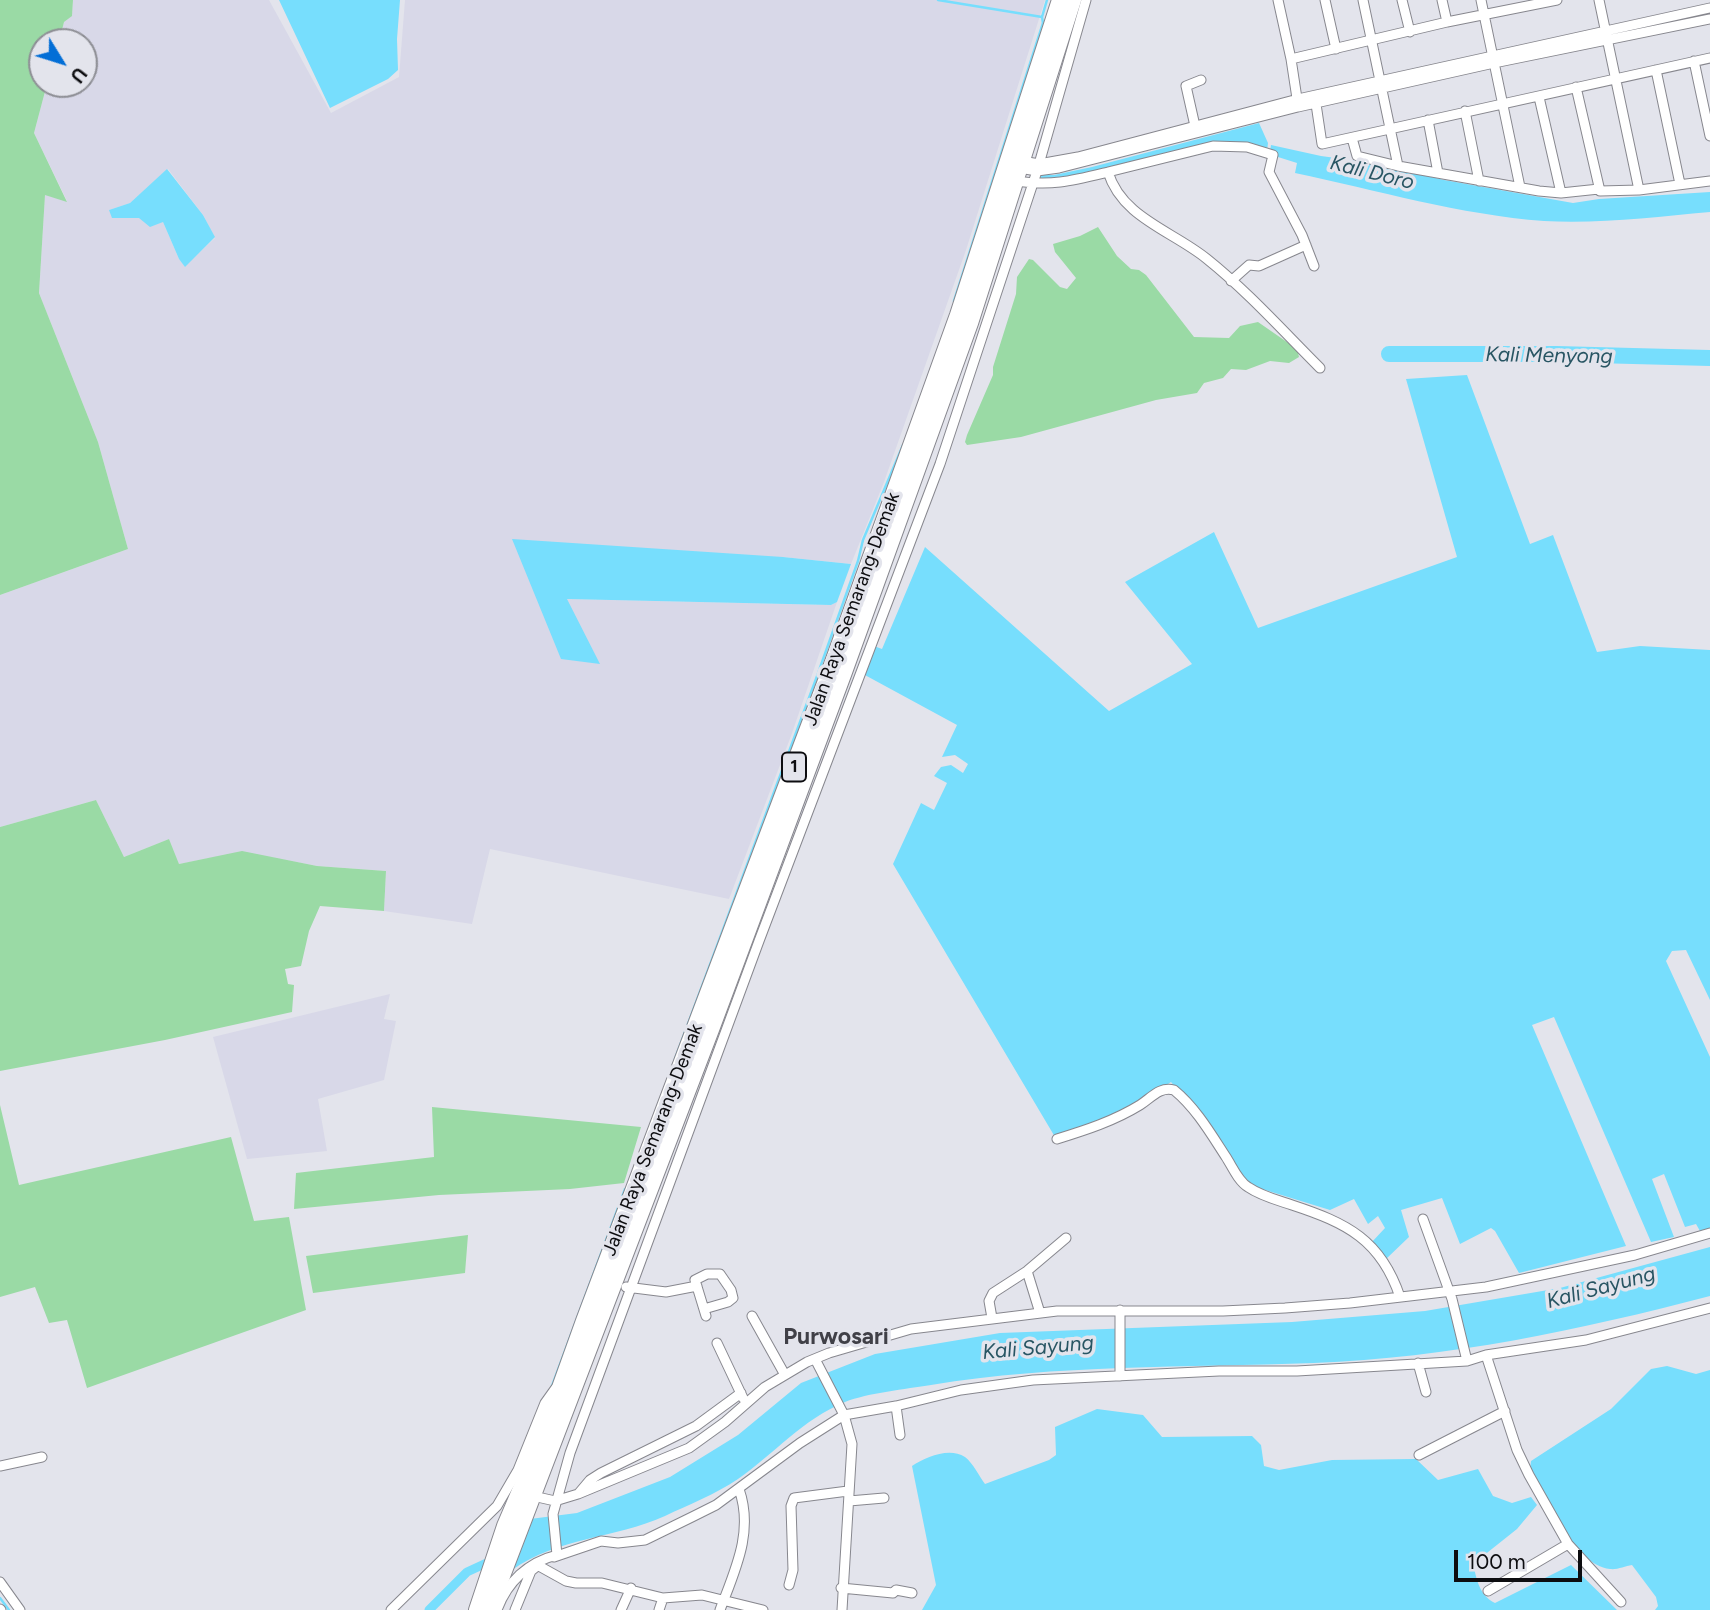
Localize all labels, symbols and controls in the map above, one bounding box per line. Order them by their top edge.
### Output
north arrow [28,28,98,98]
text: U [65,63,92,87]
water label: Kali Doro [1327,150,1417,196]
water label: Kali Menyong [1485,342,1613,370]
street label: Jalan Raya Semarang-Demak [799,489,905,729]
road number: 1 [782,752,806,782]
street label: Jalan Raya Semarang-Demak [598,1021,708,1259]
water label: Kali Sayung [1544,1261,1658,1315]
district label: Purwosari [783,1323,889,1351]
water label: Kali Sayung [981,1331,1095,1365]
scale bar [1458,1536,1586,1580]
text: 100 m [1467,1549,1526,1574]

